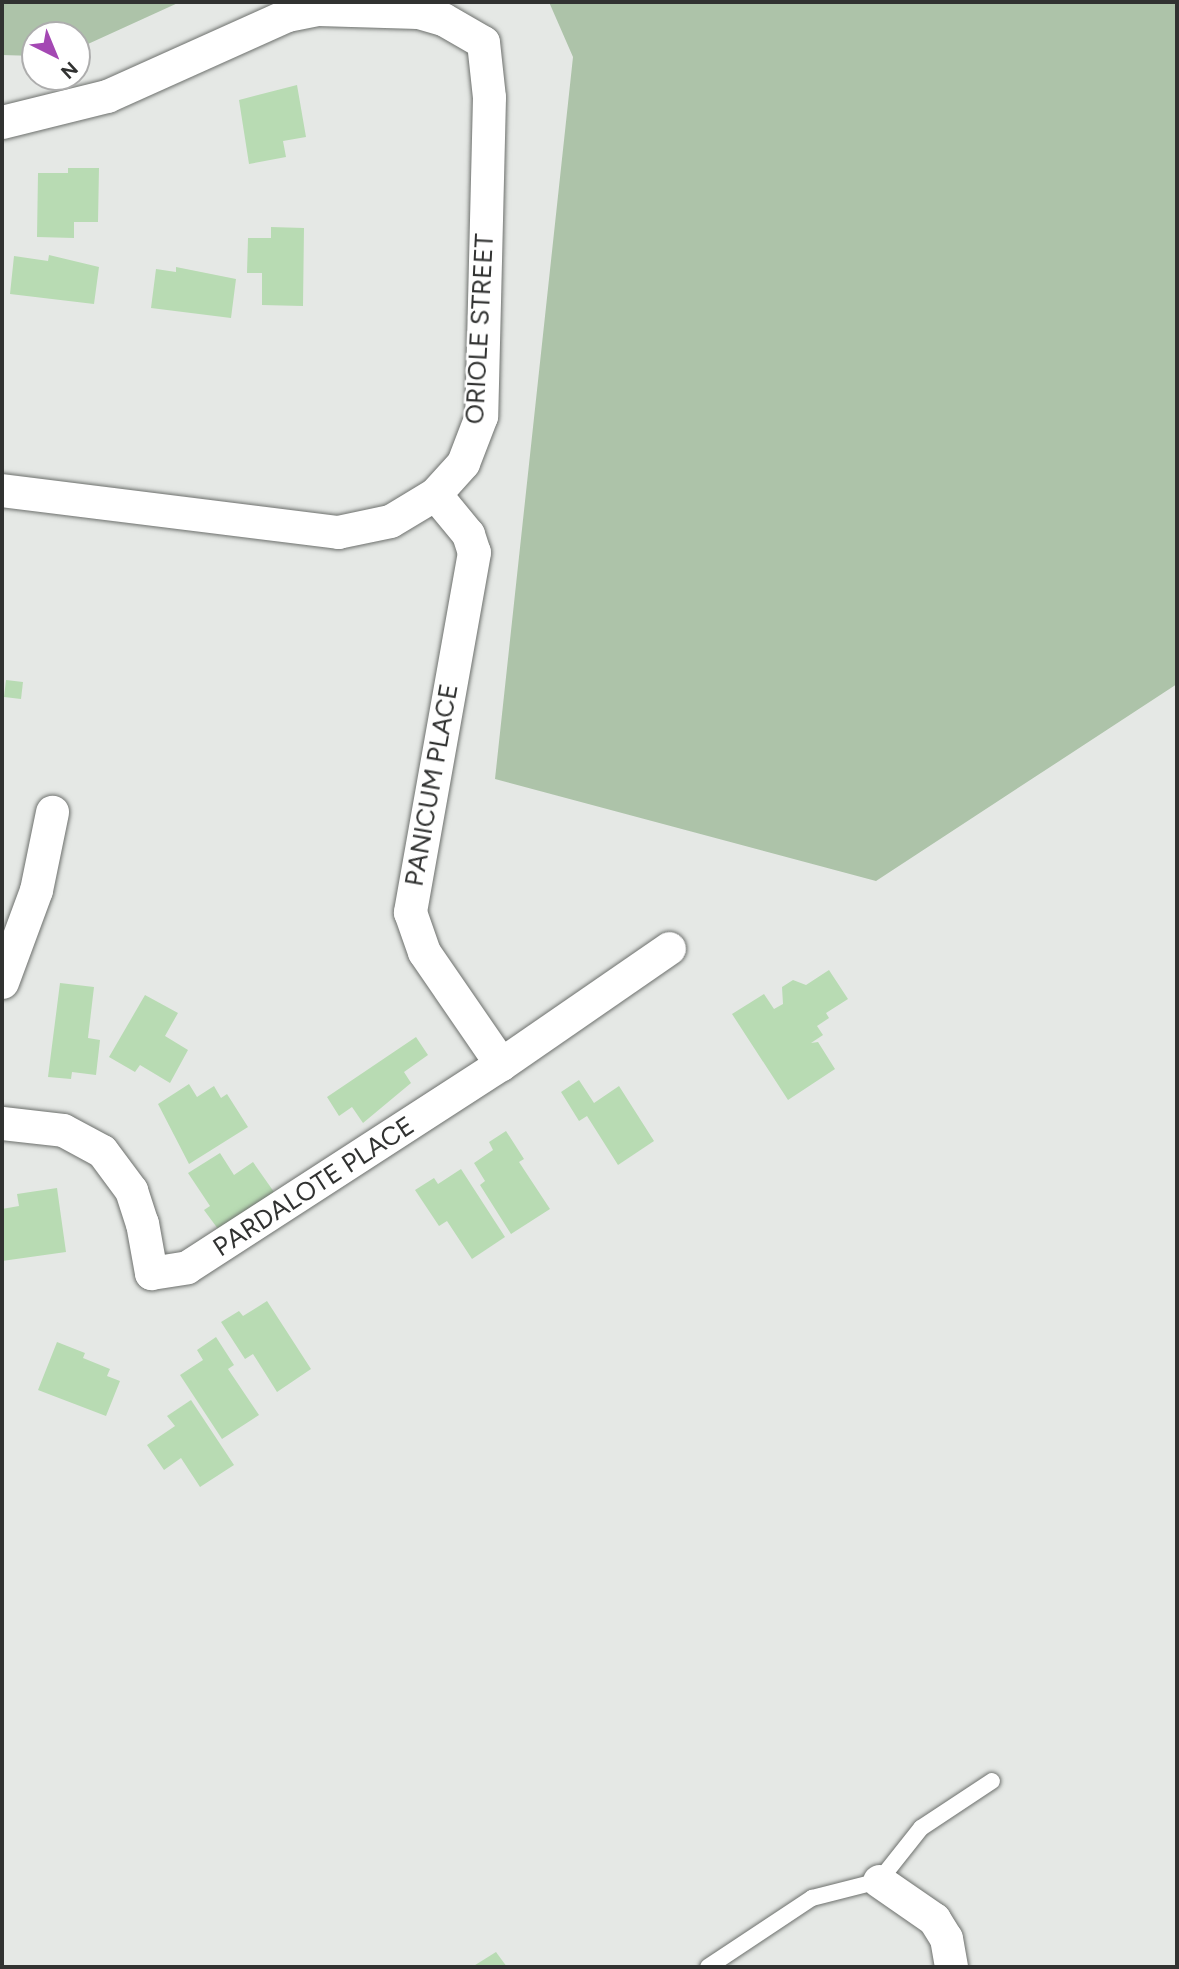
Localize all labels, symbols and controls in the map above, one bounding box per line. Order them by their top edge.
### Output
north arrow [21,21,91,91]
text: N [56,57,83,84]
street label: ORIOLE STREET [459,233,501,425]
street label: PANICUM PLACE [399,681,465,889]
street label: PARDALOTE PLACE [208,1110,420,1264]

